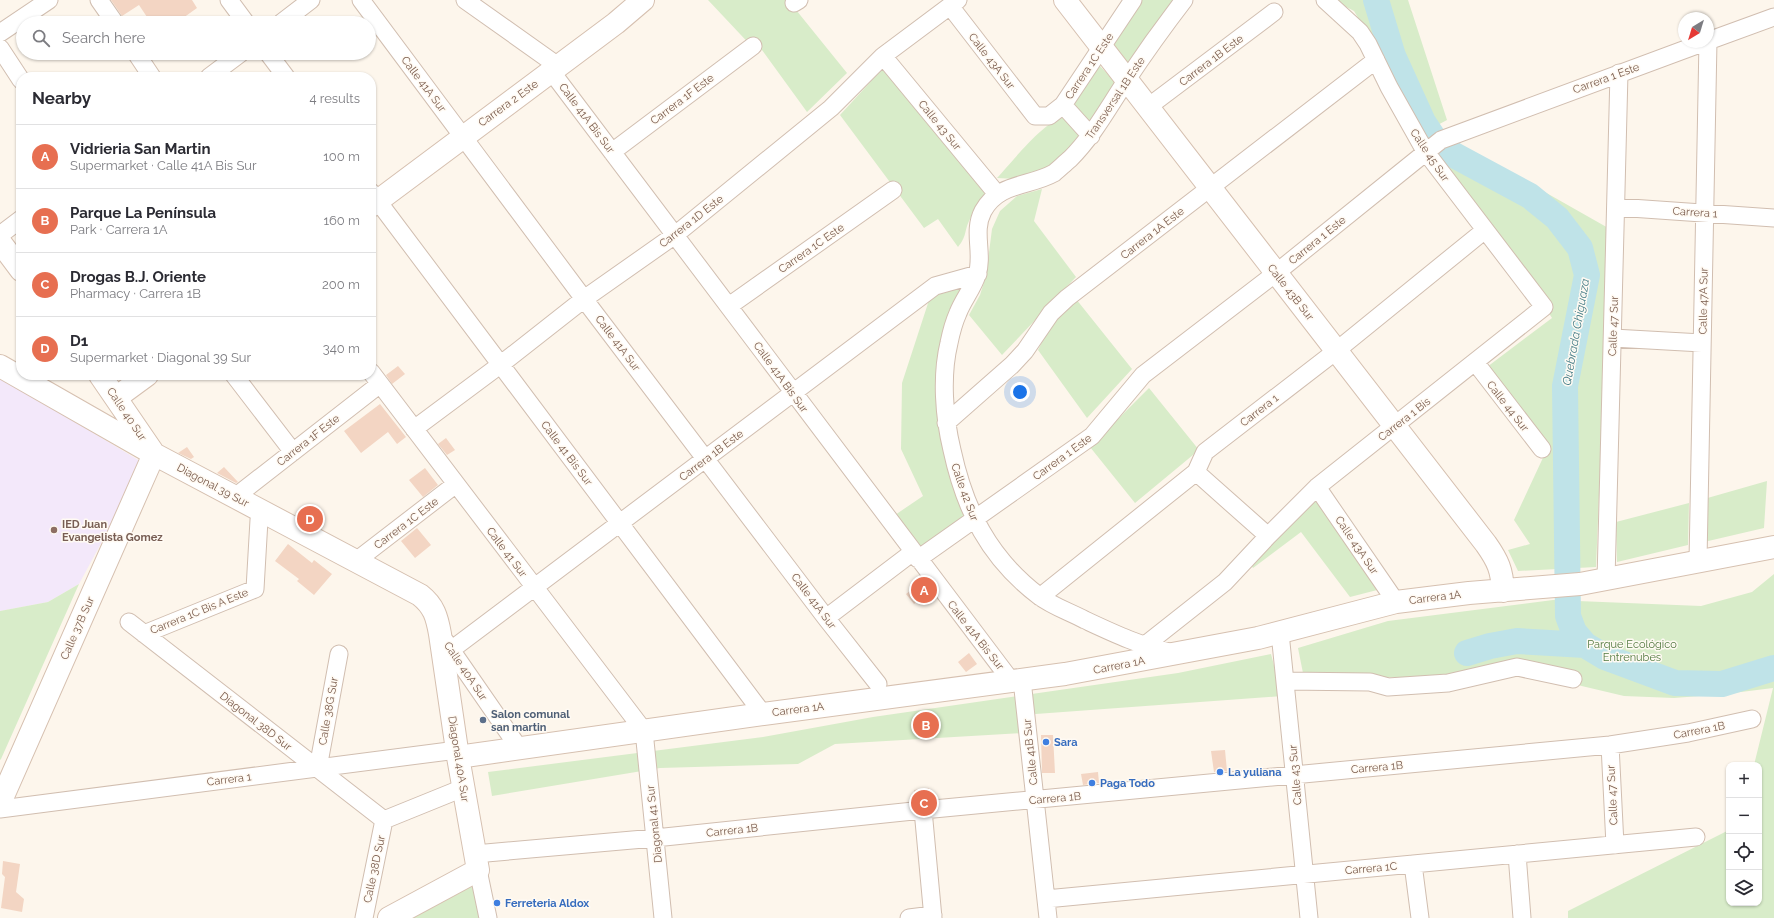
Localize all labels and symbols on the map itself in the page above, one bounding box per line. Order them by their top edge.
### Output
north arrow [1678,12,1714,48]
street label: Carrera 1C Este [1062,30,1117,102]
street label: Calle 43A Sur [966,31,1018,92]
street label: Carrera 1B Este [1177,32,1246,89]
street label: Calle 41A Sur [398,54,449,115]
street label: Transversal 1B Este [1083,54,1148,142]
street label: Carrera 1 Este [1571,60,1642,97]
street label: Carrera 1F Este [648,71,717,127]
street label: Carrera 2 Este [476,77,541,129]
street label: Calle 41A Bis Sur [556,81,617,156]
street label: Calle 43 Sur [916,98,964,153]
street label: Calle 45 Sur [1407,126,1452,184]
street label: Carrera 1D Este [657,192,726,250]
street label: Carrera 1A Este [1118,204,1187,262]
street label: Carrera 1 [1672,204,1718,221]
street label: Carrera 1 Este [1286,213,1349,267]
street label: Carrera 1C Este [776,221,847,276]
street label: Calle 43B Sur [1265,262,1317,323]
street label: Calle 47A Sur [1696,267,1711,335]
water label: Quebrada Chiguaza [1560,277,1592,387]
street label: Calle 47 Sur [1606,295,1621,356]
street label: Calle 41A Sur [592,313,643,374]
street label: Calle 41A Bis Sur [751,339,811,415]
street label: Calle 44 Sur [1484,378,1531,434]
your location [1010,382,1030,402]
street label: Calle 40 Sur [104,385,149,443]
street label: Carrera 1 [1238,391,1281,429]
street label: Carrera 1 Bis [1376,395,1433,444]
street label: Carrera 1F Este [274,412,343,469]
street label: Calle 41 Bis Sur [538,419,595,488]
street label: Carrera 1B Este [677,427,746,484]
street label: Carrera 1 Este [1030,431,1095,483]
street label: Diagonal 39 Sur [175,461,251,510]
street label: Calle 42 Sur [948,462,981,523]
street label: Carrera 1C Este [372,495,442,552]
pin: D [297,504,323,534]
street label: Calle 43A Sur [1332,514,1381,577]
place label: IED Juan Evangelista Gomez [62,518,163,544]
marker: IED Juan Evangelista Gomez [49,525,59,535]
street label: Calle 41 Sur [484,525,530,580]
street label: Calle 41A Sur [788,571,839,632]
pin: A [911,575,937,605]
street label: Carrera 1C Bis A Este [148,586,251,637]
street label: Carrera 1A [1408,588,1462,607]
street label: Calle 37B Sur [58,595,97,662]
street label: Calle 41A Bis Sur [945,598,1007,673]
park label: Parque Ecológico Entrenubes [1587,638,1677,664]
street label: Calle 40A Sur [441,639,490,703]
street label: Carrera 1A [1092,654,1147,677]
street label: Calle 38G Sur [316,676,341,746]
street label: Diagonal 38D Sur [217,689,294,754]
street label: Carrera 1A [771,700,825,719]
place label: Salon comunal san martin [491,708,570,734]
pin: B [913,710,939,740]
street label: Diagonal 40A Sur [445,715,472,803]
marker: Salon comunal san martin [478,715,488,725]
street label: Calle 41B Sur [1021,718,1040,786]
street label: Carrera 1B [1672,719,1726,742]
place label: Sara [1054,736,1078,749]
marker: Sara [1041,737,1051,747]
street label: Calle 43 Sur [1286,744,1305,806]
street label: Carrera 1B [1350,759,1404,776]
street label: Calle 47 Sur [1604,764,1621,826]
place label: La yuliana [1228,766,1282,779]
marker: La yuliana [1215,767,1225,777]
street label: Carrera 1 [206,770,252,789]
place label: Paga Todo [1100,777,1155,790]
marker: Paga Todo [1087,778,1097,788]
street label: Diagonal 41 Sur [644,784,665,863]
pin: C [911,788,937,818]
street label: Carrera 1B [1028,790,1082,807]
street label: Carrera 1B [705,821,759,840]
street label: Calle 38D Sur [361,834,388,904]
street label: Carrera 1C [1344,860,1398,877]
place label: Ferreteria Aldox [505,897,589,910]
marker: Ferreteria Aldox [492,898,502,908]

